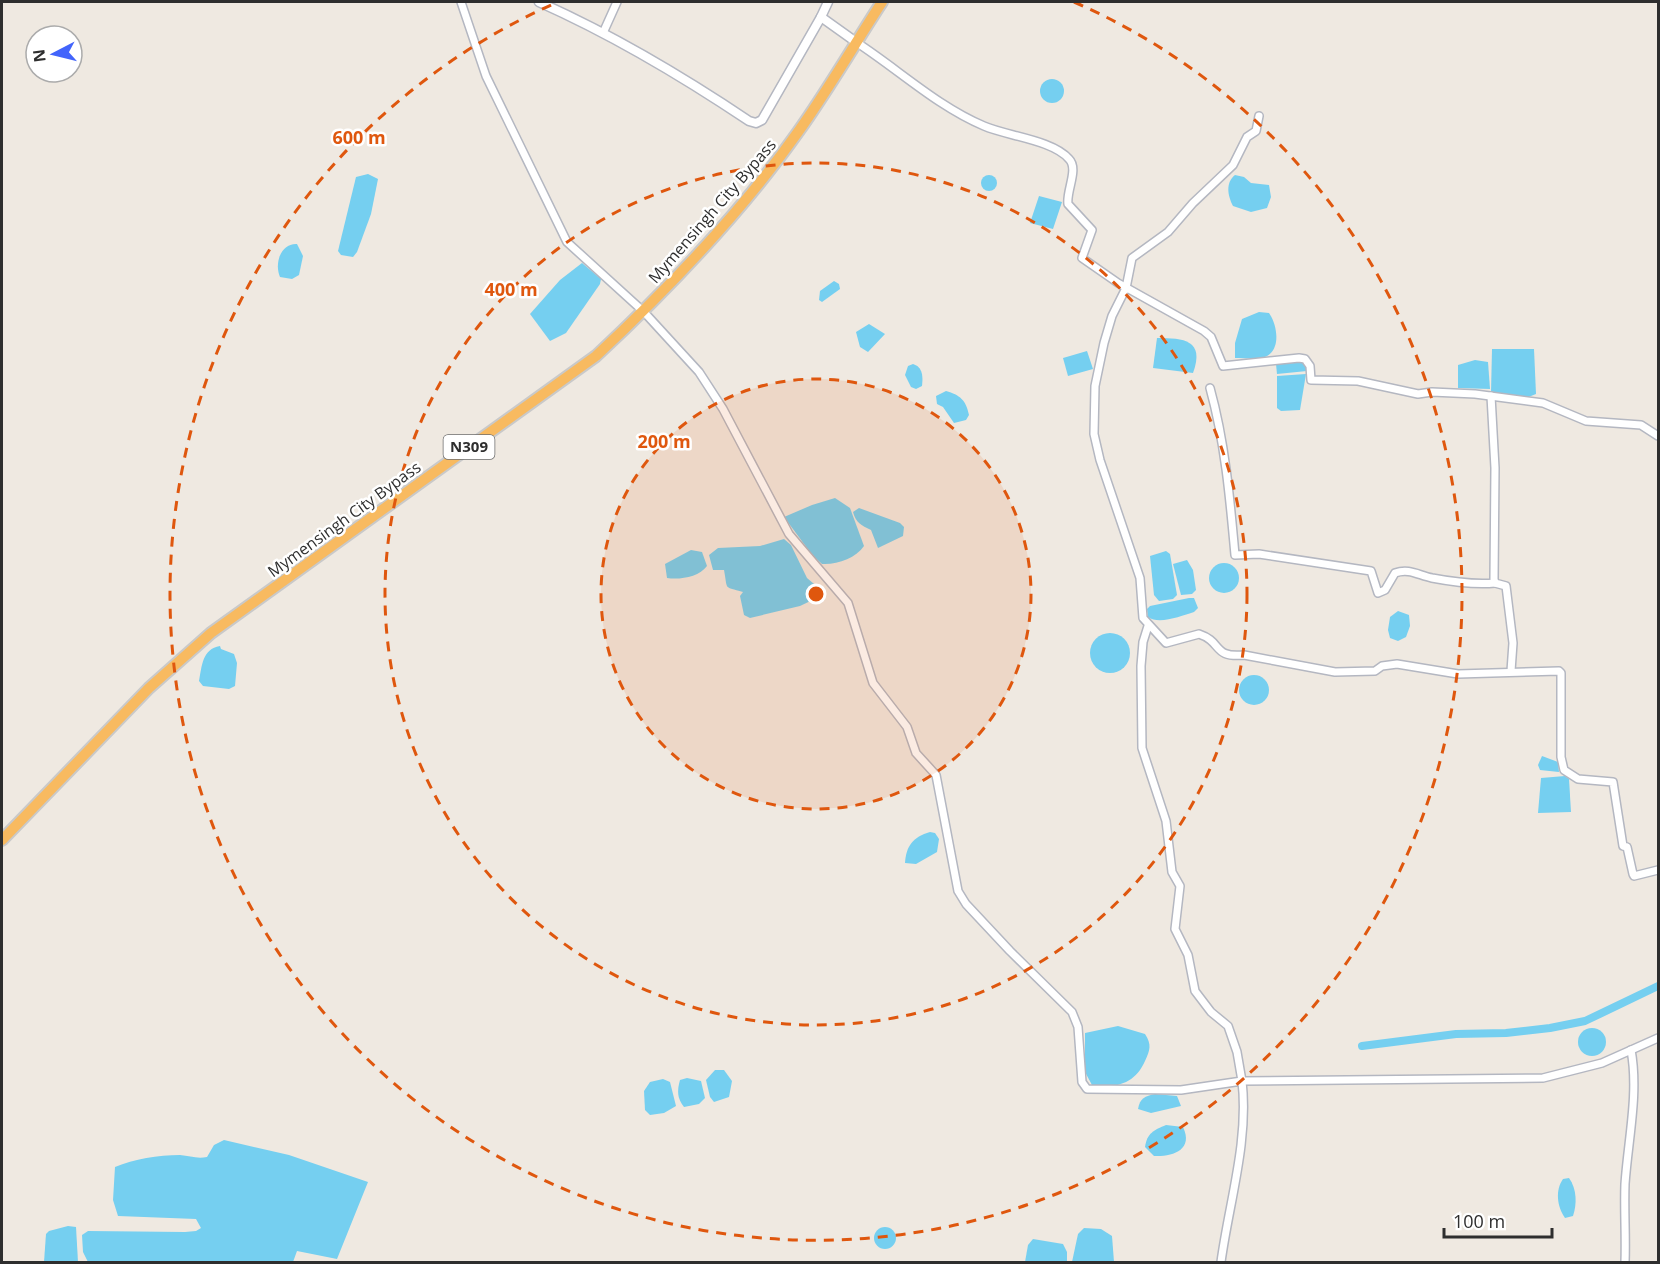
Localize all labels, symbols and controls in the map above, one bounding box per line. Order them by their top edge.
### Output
north arrow [24,24,84,84]
text: N [27,48,51,64]
text: 600 m [332,125,386,149]
street label: Mymensingh City Bypass [643,134,781,288]
text: 400 m [484,277,538,301]
text: 200 m [637,429,691,453]
road number: N309 [444,435,494,459]
street label: Mymensingh City Bypass [263,456,425,582]
centre of rings [806,584,826,604]
scale bar [1444,1201,1552,1239]
text: 100 m [1453,1209,1505,1233]

